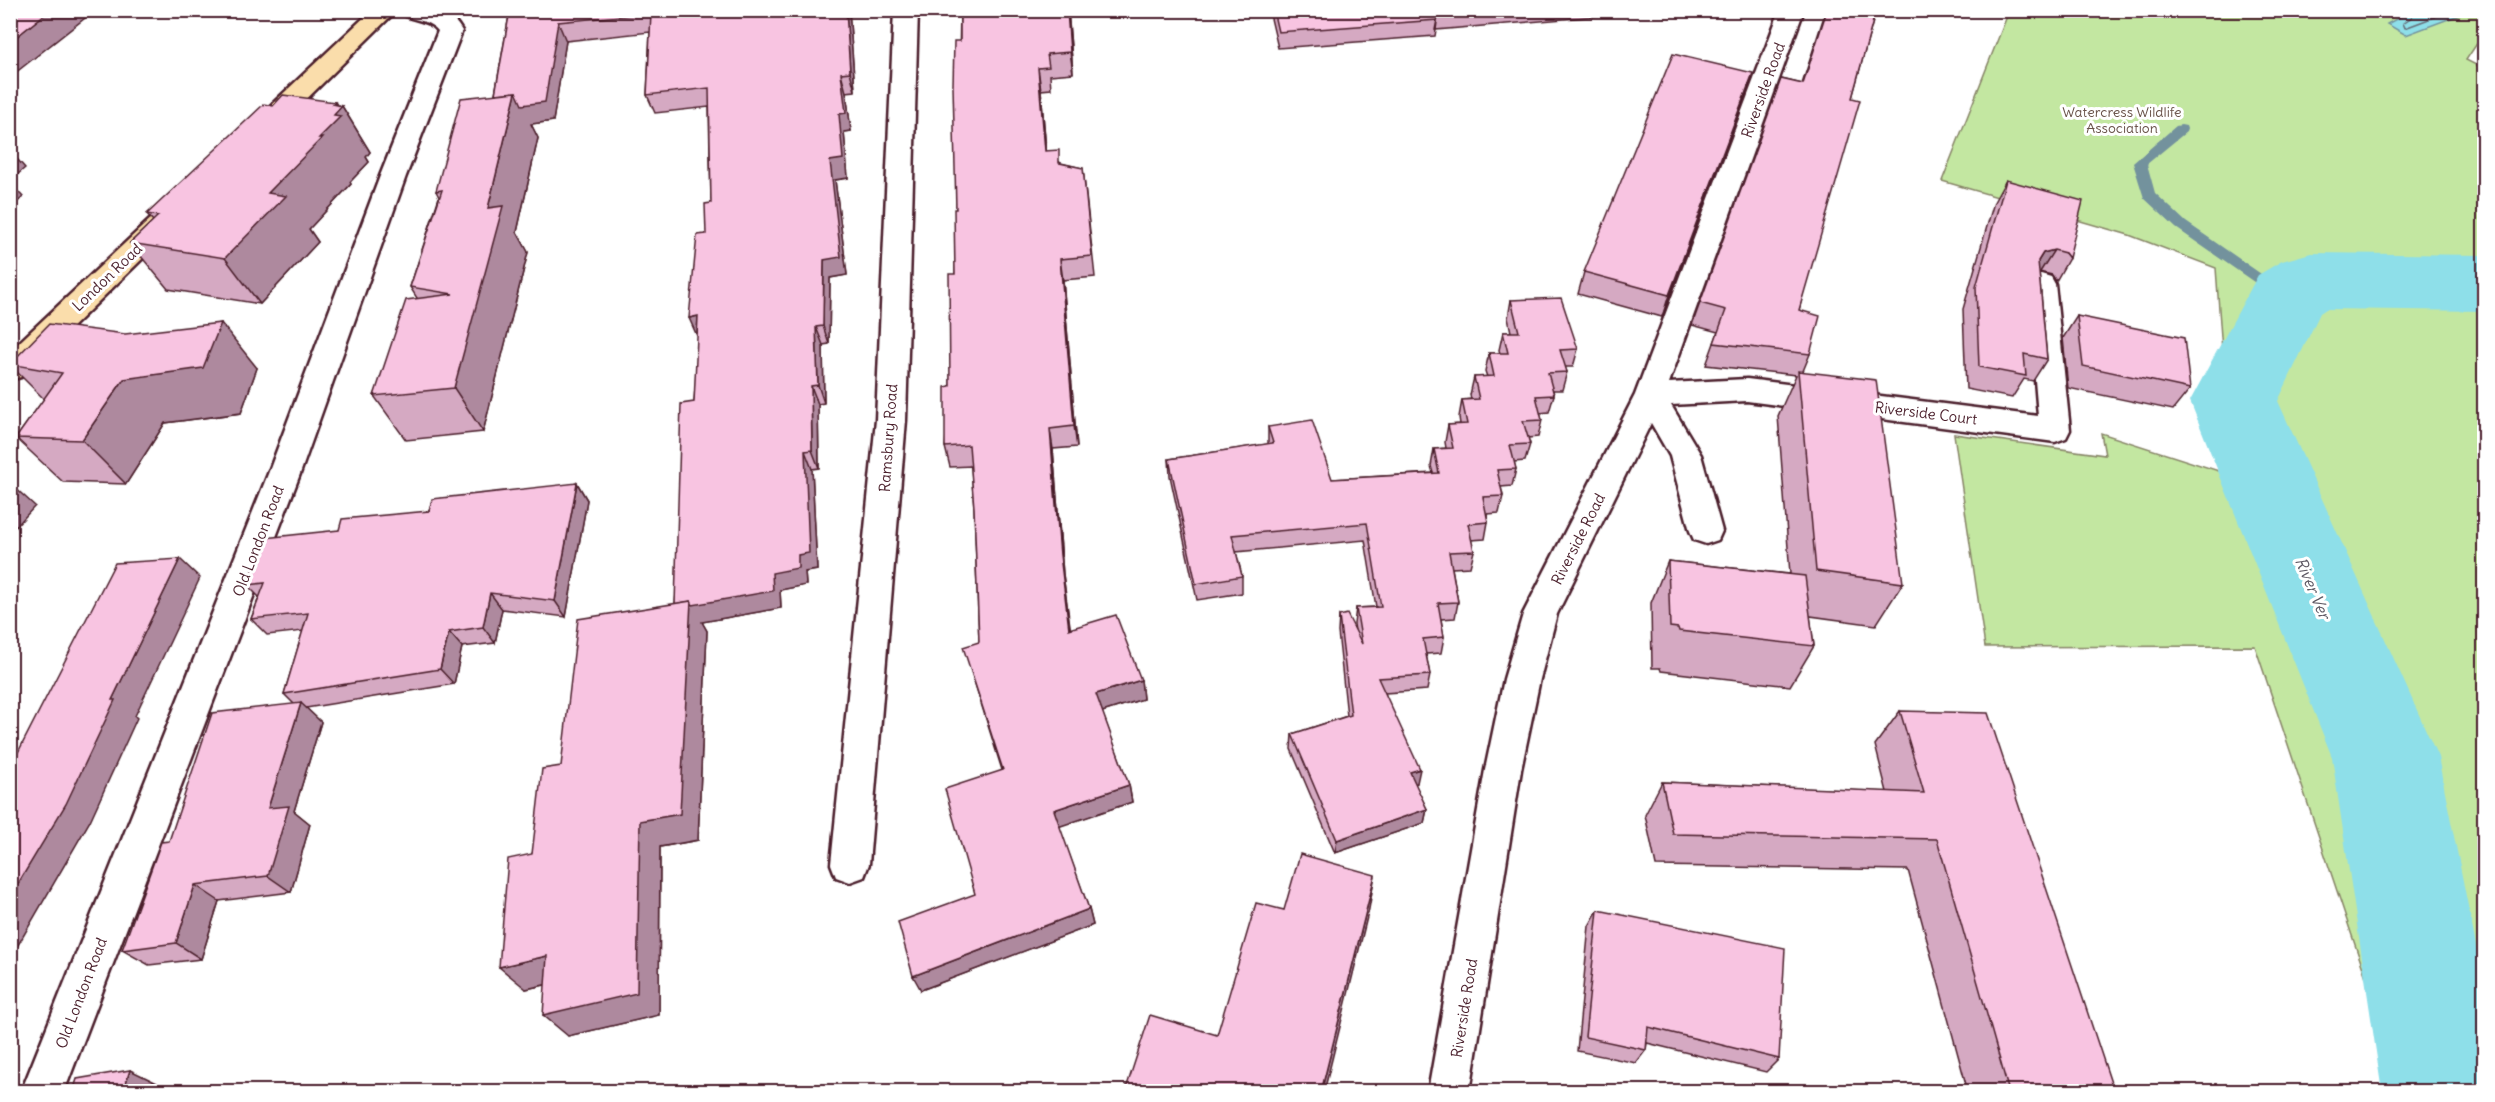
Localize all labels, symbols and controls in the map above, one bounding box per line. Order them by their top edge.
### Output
street label: Riverside Road [1737,40,1789,140]
park label: Watercress Wildlife Association [2062,103,2182,137]
street label: London Road [68,239,146,315]
street label: Ramsbury Road [875,383,901,493]
street label: Riverside Court [1874,397,1978,429]
street label: Old London Road [228,483,288,599]
street label: Riverside Road [1547,490,1609,588]
water label: River Ver [2291,554,2336,624]
street label: Old London Road [51,935,111,1051]
street label: Riverside Road [1447,957,1481,1059]

